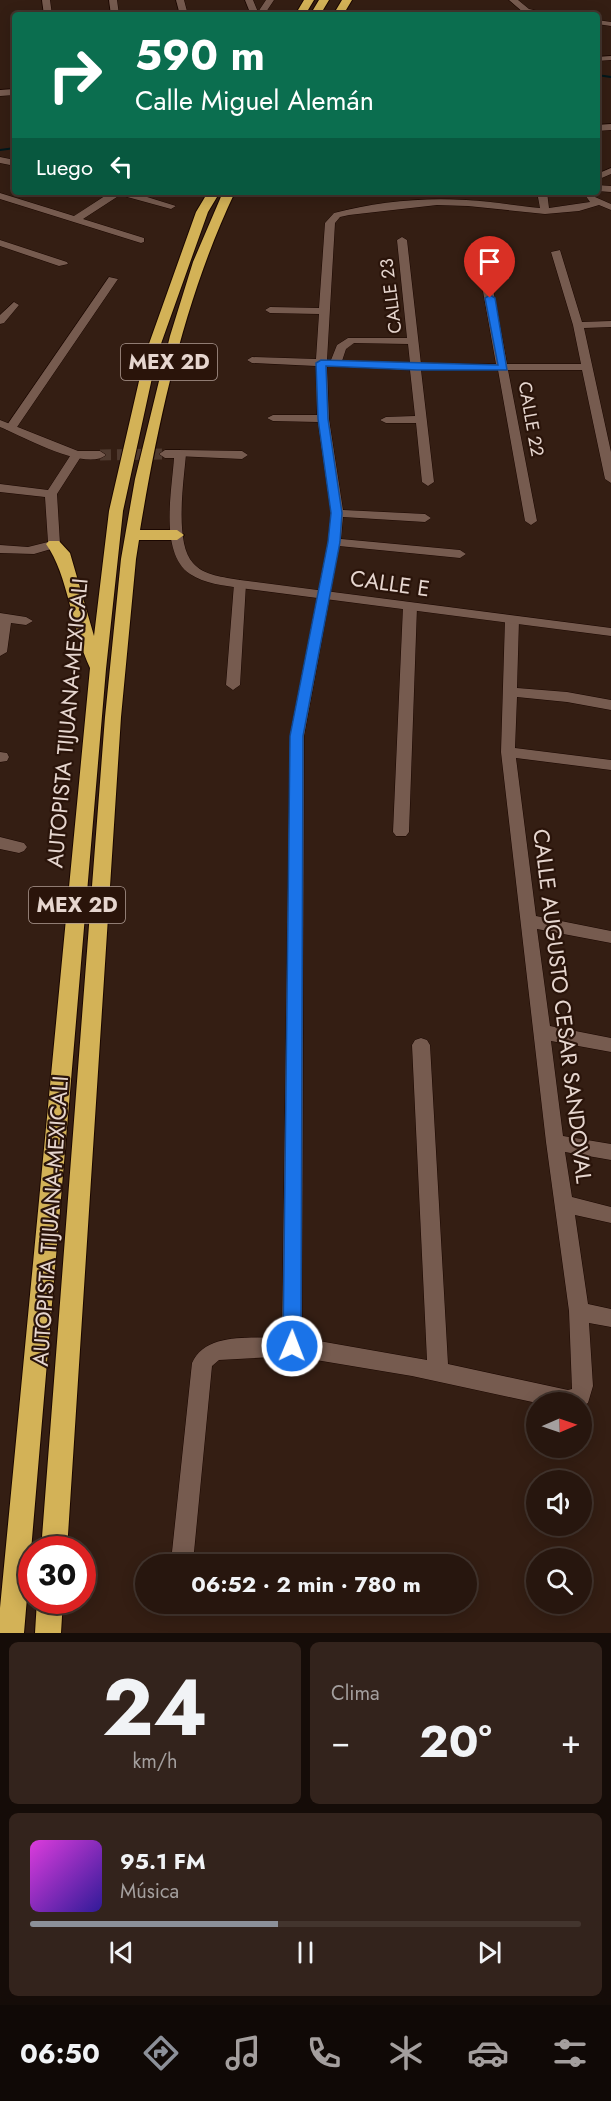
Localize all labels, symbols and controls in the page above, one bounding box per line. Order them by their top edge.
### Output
text: 590 m [135,25,265,86]
icon: right [36,36,114,114]
text: Calle Miguel Alemán [135,81,374,120]
icon: left [105,150,138,183]
text: Luego [36,151,93,183]
pin [464,236,515,298]
icon: arrive [473,245,506,278]
street label: CALLE 23 [373,257,409,335]
road number: MEX 2D [121,344,217,380]
street label: CALLE 22 [512,379,550,459]
street label: CALLE E [348,562,432,604]
street label: AUTOPISTA TIJUANA-MEXICALI [38,577,96,869]
street label: CALLE AUGUSTO CESAR SANDOVAL [525,827,601,1185]
road number: MEX 2D [29,887,125,923]
street label: AUTOPISTA TIJUANA-MEXICALI [24,1075,76,1367]
position arrow [260,1314,324,1378]
north arrow [526,1392,592,1458]
map controls [526,1392,592,1614]
button: sound [526,1470,592,1536]
speed limit sign: 30 [18,1536,96,1614]
button: search [526,1548,592,1614]
text: 06:52 · 2 min · 780 m [191,1568,421,1600]
text: 24 [102,1652,208,1764]
text: Clima [331,1679,380,1708]
text: 20° [419,1709,492,1774]
text: − [331,1718,350,1765]
text: + [561,1718,581,1765]
text: km/h [132,1747,178,1776]
text: 95.1 FM [120,1845,206,1877]
text: Música [120,1877,179,1906]
icon: previous [105,1936,138,1969]
icon: pause [289,1936,322,1969]
icon: next [473,1936,506,1969]
icon: directions [140,2032,182,2074]
icon: music [222,2032,264,2074]
icon: phone [303,2032,345,2074]
icon: climate [385,2032,427,2074]
icon: car [467,2032,509,2074]
icon: filters [549,2032,591,2074]
text: 06:50 [20,2034,100,2073]

